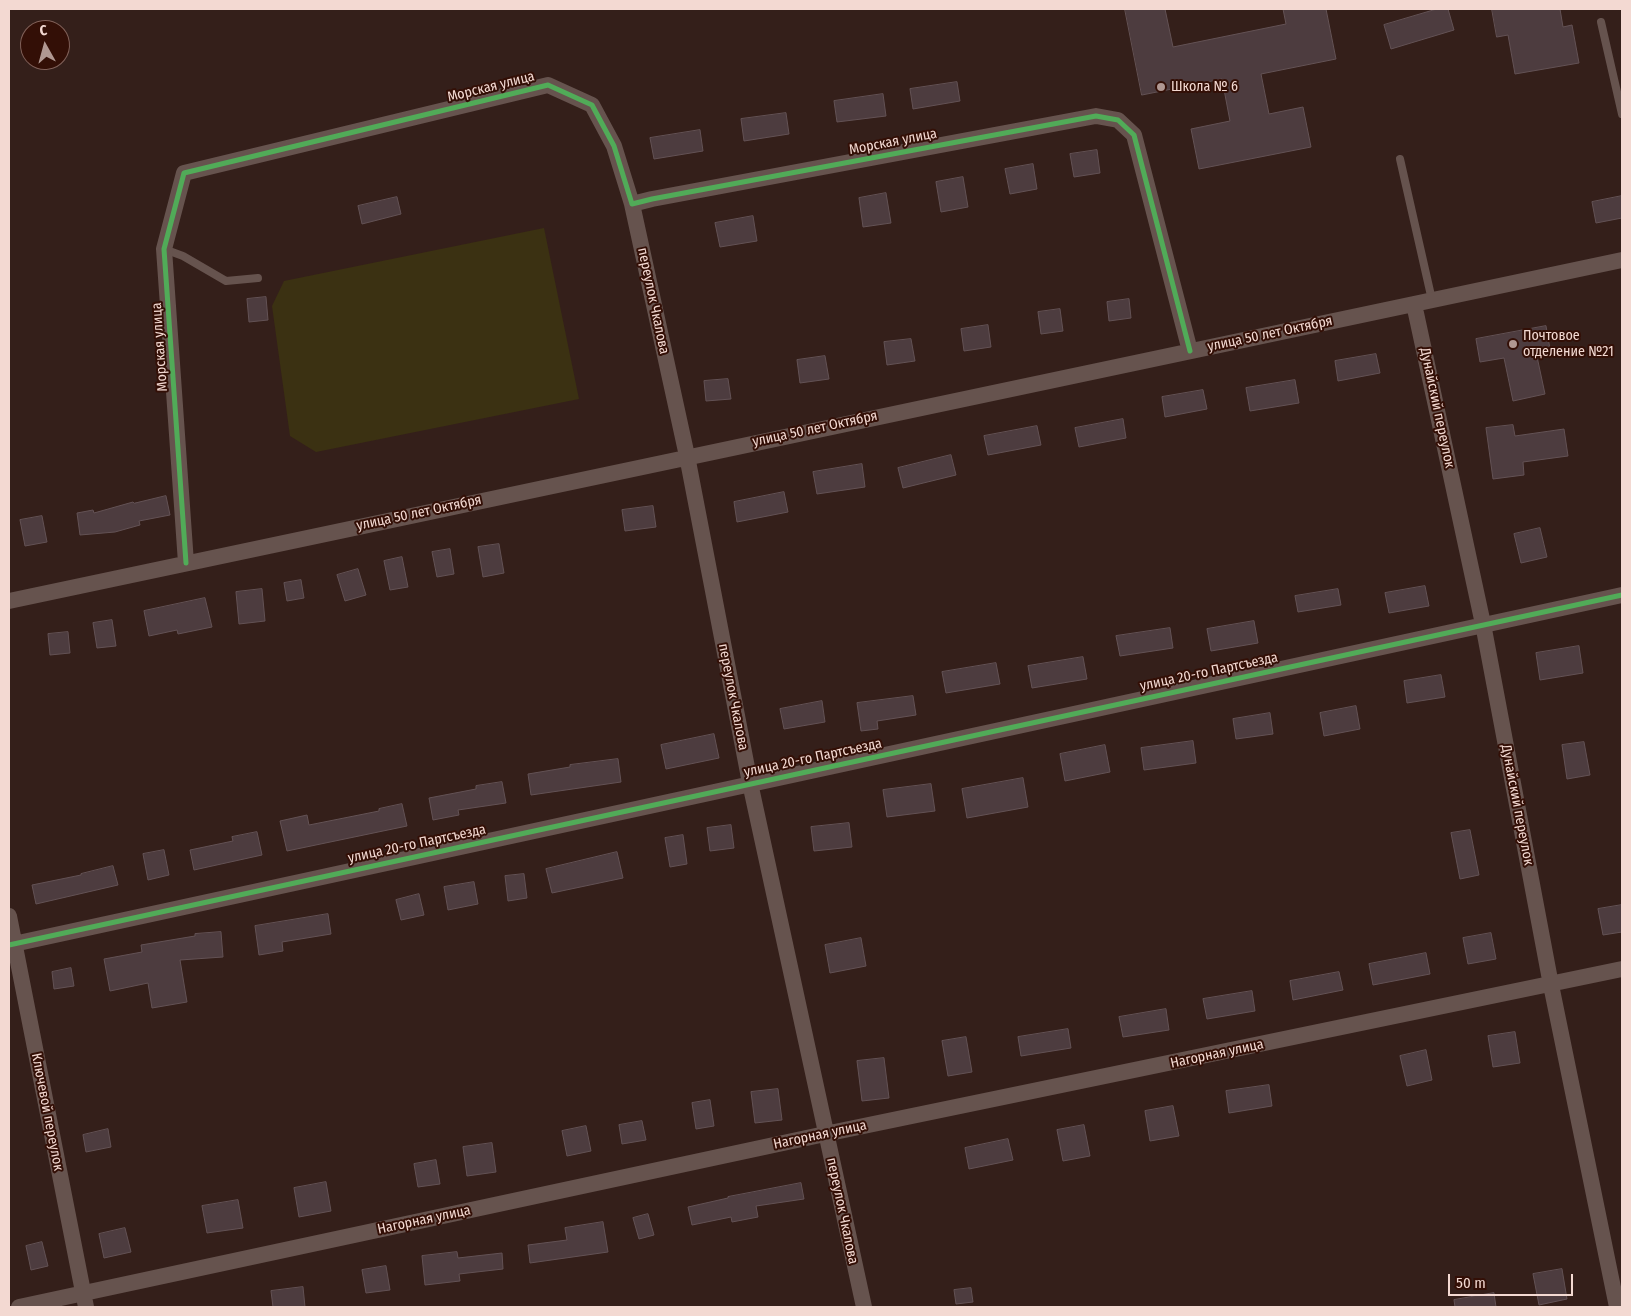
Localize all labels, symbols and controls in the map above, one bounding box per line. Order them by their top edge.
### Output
north arrow [20,20,70,70]
text: С [39,22,48,39]
street label: Морская улица [446,68,536,106]
place label: Школа № 6 [1171,79,1238,95]
marker: Школа № 6 [1155,81,1167,93]
street label: Морская улица [848,125,938,159]
street label: переулок Чкалова [634,246,672,356]
street label: Морская улица [149,302,171,392]
street label: улица 50 лет Октября [1206,313,1334,355]
place label: Почтовое отделение №21 [1523,328,1614,361]
marker: Почтовое отделение №21 [1507,338,1519,350]
street label: Дунайский переулок [1416,346,1458,470]
street label: улица 50 лет Октября [751,408,879,450]
street label: улица 50 лет Октября [355,492,483,534]
street label: переулок Чкалова [714,642,752,752]
street label: улица 20-го Партсъезда [1138,649,1280,695]
street label: улица 20-го Партсъезда [742,735,884,781]
street label: Дунайский переулок [1497,743,1537,867]
street label: улица 20-го Партсъезда [346,821,488,867]
street label: Нагорная улица [1169,1036,1265,1072]
street label: Ключевой переулок [27,1052,67,1172]
street label: Нагорная улица [772,1117,868,1153]
street label: переулок Чкалова [823,1156,861,1266]
street label: Нагорная улица [376,1202,472,1238]
scale bar [1451,1264,1576,1296]
text: 50 m [1456,1274,1486,1292]

